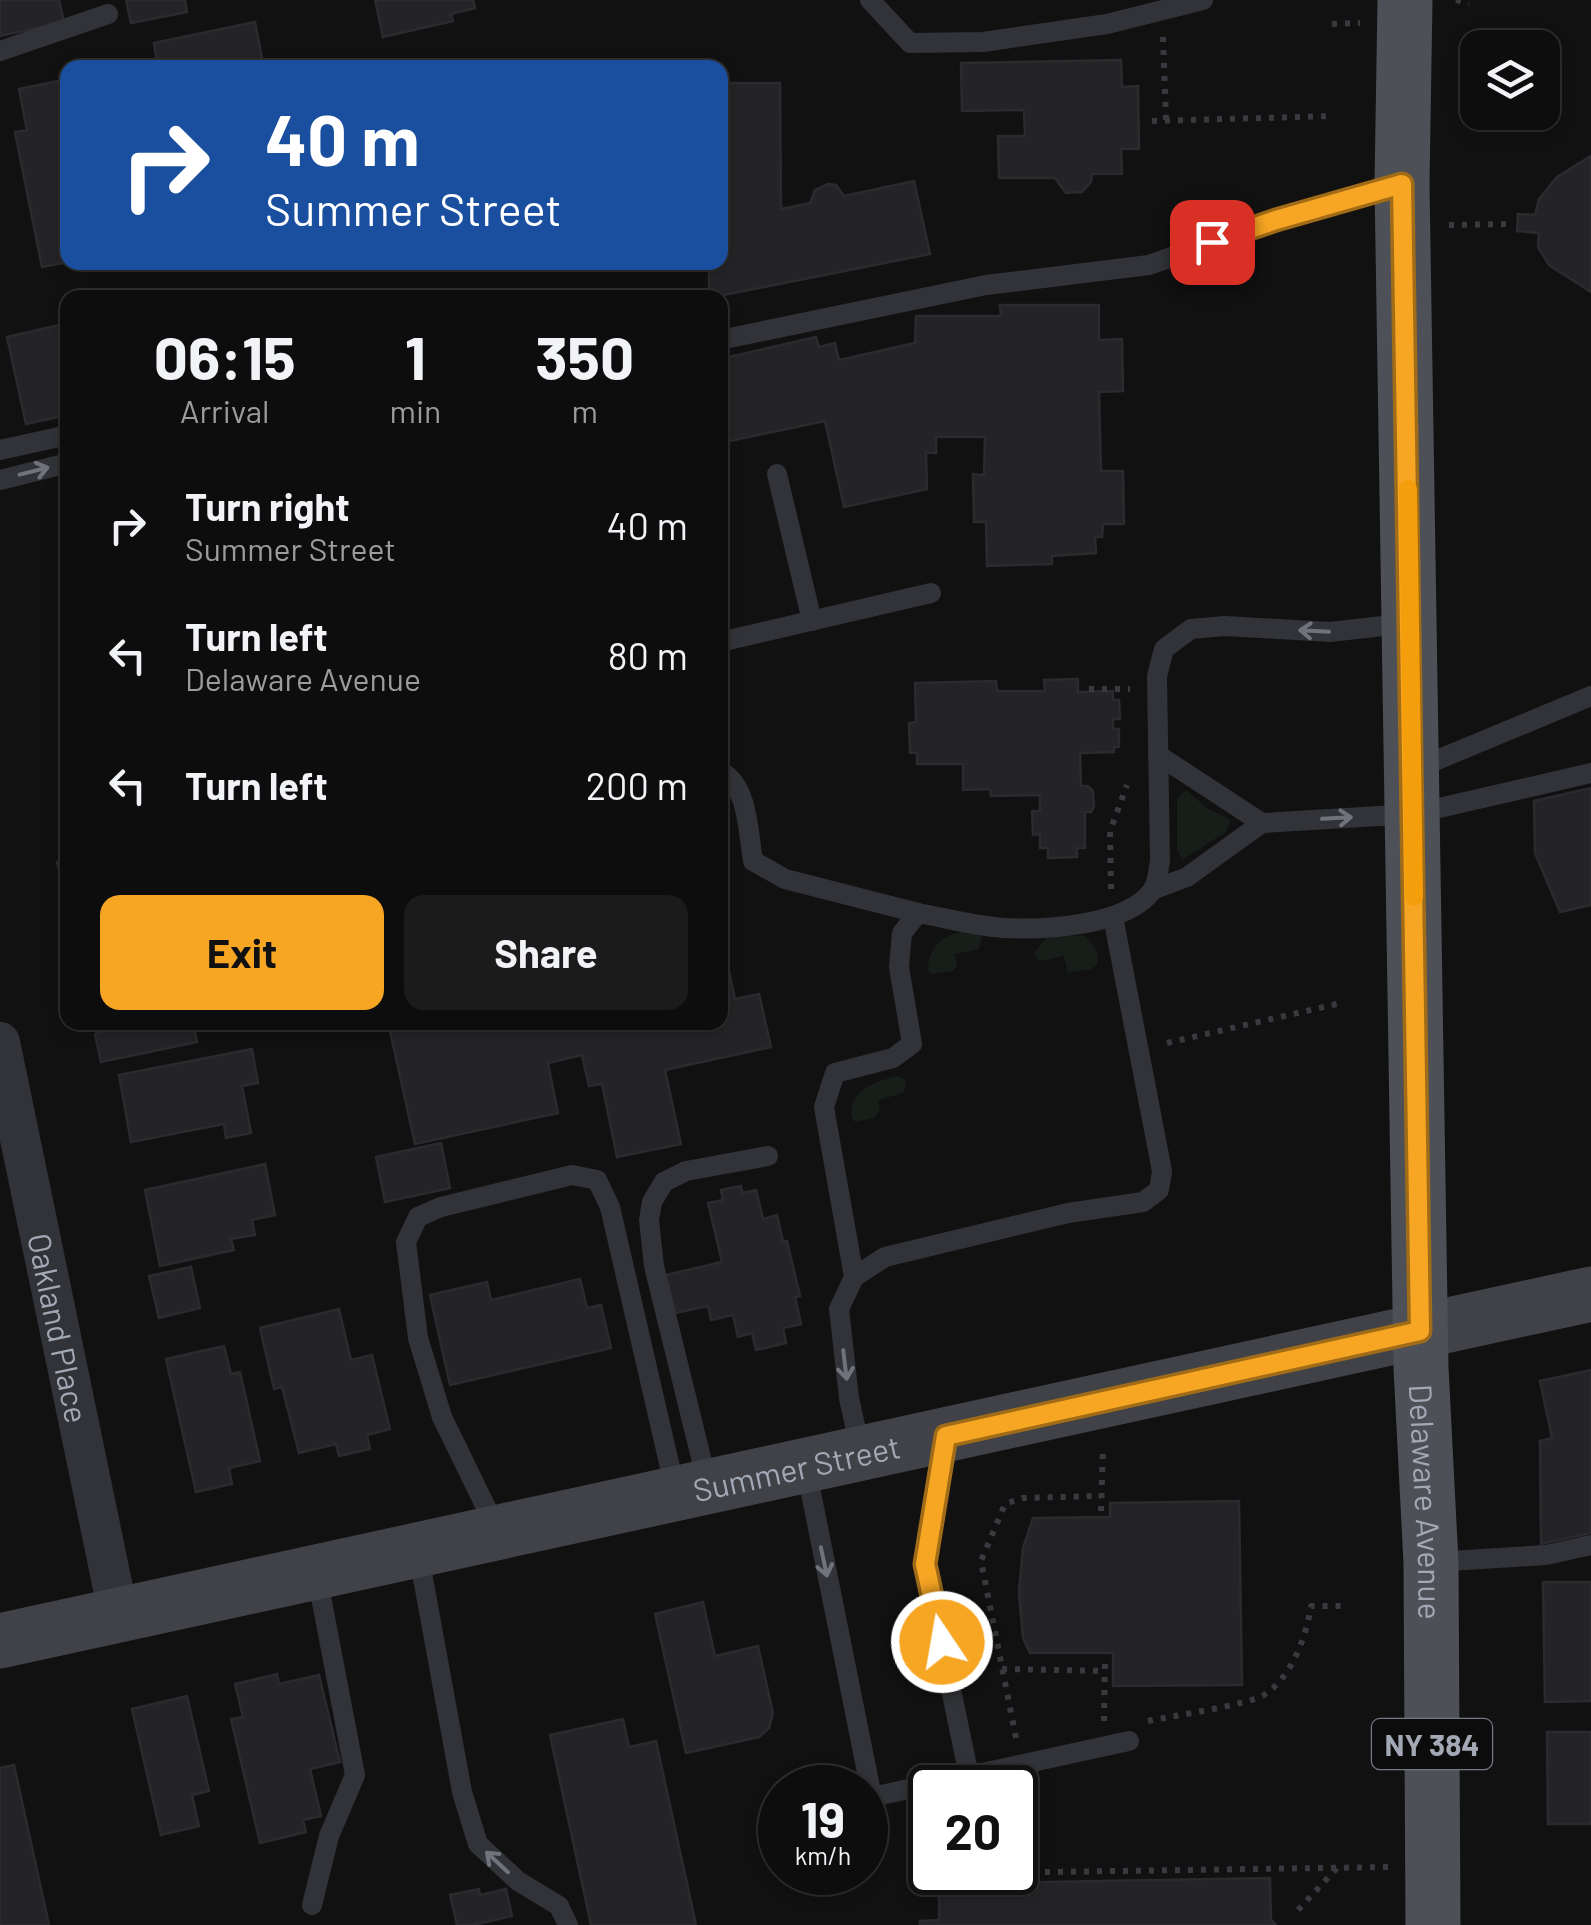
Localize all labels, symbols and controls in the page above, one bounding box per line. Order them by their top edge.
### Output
map controls [1460,30,1560,130]
button: layers [1460,30,1560,130]
text: 40 m [265,96,420,180]
icon: right [100,100,230,230]
text: Summer Street [265,181,562,235]
pin [1170,200,1255,285]
icon: arrive [1185,215,1240,270]
text: 06:15 [154,320,296,392]
text: 1 [405,320,426,392]
text: 350 [535,320,634,392]
text: Arrival [180,391,269,429]
text: min [390,391,441,429]
text: m [571,391,598,429]
one-way arrow [18,461,49,480]
text: Turn right [185,483,350,529]
icon: right [100,498,155,553]
text: 40 m [607,502,688,548]
text: Summer Street [185,529,396,567]
text: Turn left [185,613,328,659]
one-way arrow [1299,621,1331,640]
icon: left [100,628,155,683]
text: 80 m [608,632,688,678]
text: Delaware Avenue [185,659,421,697]
icon: left [100,758,155,813]
text: Turn left [185,762,328,808]
text: 200 m [586,762,688,808]
one-way arrow [1321,808,1353,827]
button: Exit [100,895,384,1010]
button: Share [404,895,688,1010]
street label: Oakland Place [21,1230,97,1426]
one-way arrow [836,1348,855,1381]
street label: Delaware Avenue [1403,1383,1450,1620]
street label: Summer Street [689,1426,903,1508]
one-way arrow [816,1545,834,1577]
position arrow [890,1590,994,1694]
road number: NY 384 [1372,1719,1492,1769]
speed limit sign: 20 [908,1765,1038,1895]
text: 19 [801,1788,845,1848]
text: km/h [795,1840,851,1870]
one-way arrow [485,1851,510,1874]

